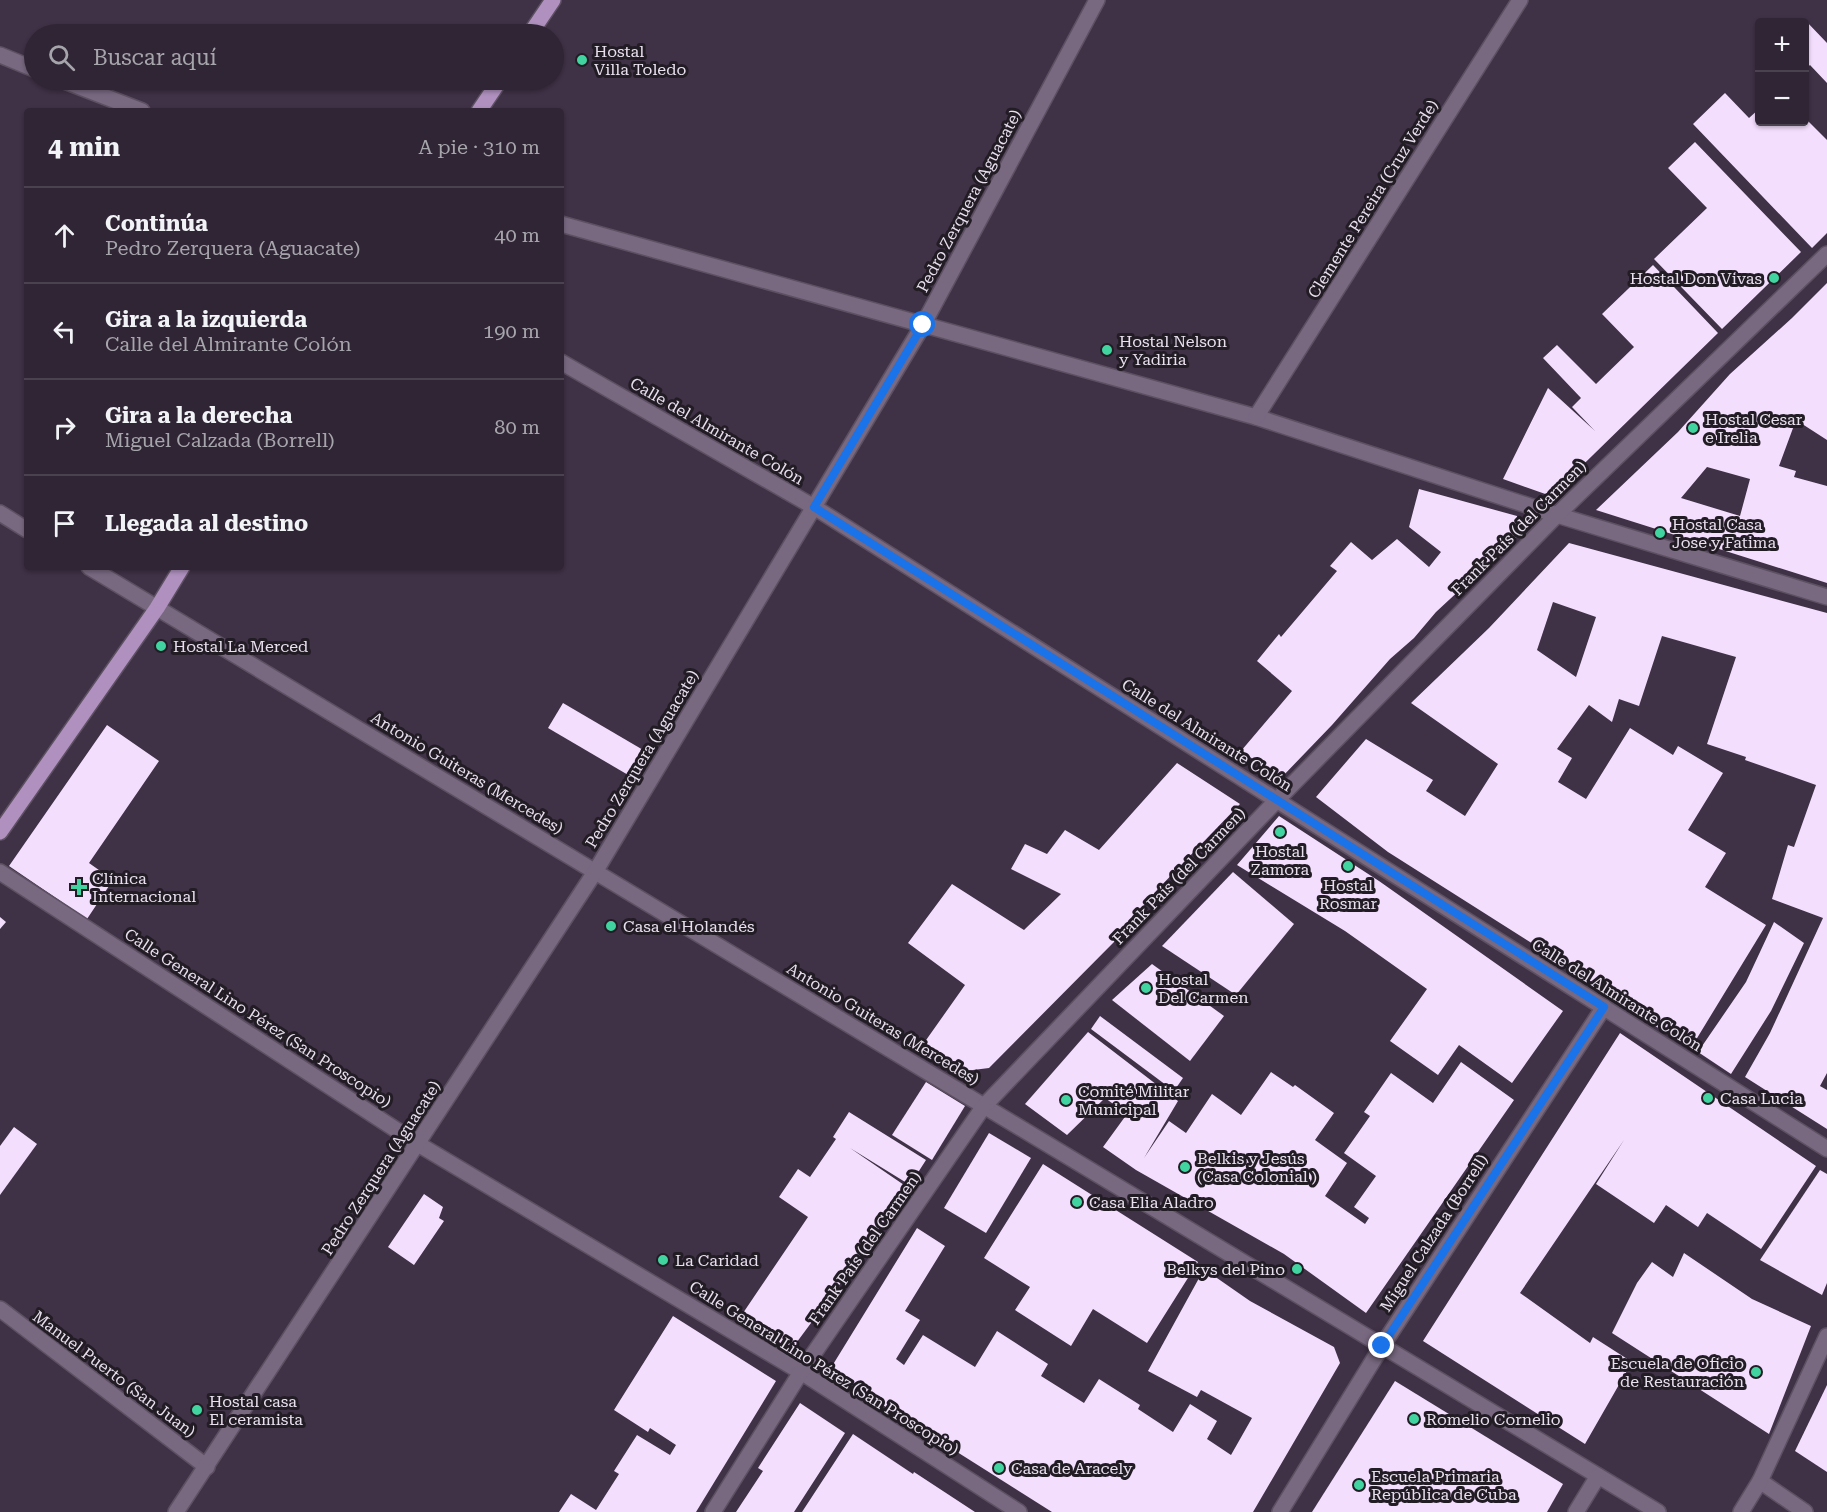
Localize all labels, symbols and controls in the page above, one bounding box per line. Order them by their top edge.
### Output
map controls [1755,18,1809,126]
button: + [1755,18,1809,72]
search box [24,24,564,90]
icon: search [45,41,78,74]
place label: Hostal Villa Toledo [594,42,686,79]
text: Buscar aquí [93,45,217,70]
marker: Hostal Villa Toledo [575,53,589,67]
button: − [1755,72,1809,126]
street label: Clemente Pereira (Cruz Verde) [1304,96,1442,302]
street label: Pedro Zerquera (Aguacate) [913,106,1025,296]
text: 4 min [48,132,120,162]
text: A pie · 310 m [418,135,540,159]
text: Continúa [105,211,208,236]
icon: ahead [48,219,81,252]
text: 40 m [494,223,540,247]
text: Pedro Zerquera (Aguacate) [105,236,360,260]
place label: Hostal Don Vivas [1630,269,1762,288]
marker: Hostal Don Vivas [1767,271,1781,285]
text: Gira a la izquierda [105,307,307,332]
route start [909,311,935,337]
icon: left [48,315,81,348]
text: 190 m [483,319,540,343]
text: Calle del Almirante Colón [105,332,352,356]
place label: Hostal Nelson y Yadiria [1119,332,1227,369]
marker: Hostal Nelson y Yadiria [1100,343,1114,357]
street label: Calle del Almirante Colón [627,373,807,489]
text: Gira a la derecha [105,403,292,428]
place label: Hostal Cesar e Irelia [1705,410,1803,447]
icon: right [48,411,81,444]
text: 80 m [494,415,540,439]
marker: Hostal Cesar e Irelia [1686,421,1700,435]
text: Miguel Calzada (Borrell) [105,428,335,452]
street label: Frank País (del Carmen) [1448,457,1590,599]
icon: arrive [48,507,81,540]
text: Llegada al destino [105,511,308,536]
place label: Hostal Casa Jose y Fatima [1672,515,1776,552]
marker: Hostal Casa Jose y Fatima [1653,526,1667,540]
place label: Hostal La Merced [173,637,308,656]
marker: Hostal La Merced [154,639,168,653]
street label: Pedro Zerquera (Aguacate) [581,667,703,851]
street label: Calle del Almirante Colón [1118,675,1296,795]
street label: Antonio Guiteras (Mercedes) [367,708,567,838]
street label: Frank País (del Carmen) [1109,804,1249,948]
marker: Hostal Zamora [1273,825,1287,839]
place label: Hostal Zamora [1251,842,1309,879]
marker: Hostal Rosmar [1341,859,1355,873]
place label: Clínica Internacional [92,869,196,906]
place label: Hostal Rosmar [1319,876,1377,913]
marker: Clínica Internacional [70,878,88,896]
place label: Casa el Holandés [623,917,755,936]
marker: Casa el Holandés [604,919,618,933]
street label: Calle General Lino Pérez (San Proscopio) [121,925,395,1111]
street label: Calle del Almirante Colón [1528,935,1706,1055]
street label: Antonio Guiteras (Mercedes) [783,959,983,1089]
place label: Hostal Del Carmen [1158,970,1248,1007]
marker: Hostal Del Carmen [1139,981,1153,995]
street label: Pedro Zerquera (Aguacate) [317,1077,445,1259]
place label: Comité Militar Municipal [1078,1082,1190,1119]
place label: Casa Lucia [1720,1089,1803,1108]
marker: Casa Lucia [1701,1091,1715,1105]
marker: Comité Militar Municipal [1059,1093,1073,1107]
place label: Belkis y Jesús (Casa Colonial ) [1197,1149,1317,1186]
street label: Miguel Calzada (Borrell) [1376,1151,1492,1315]
marker: Belkis y Jesús (Casa Colonial ) [1178,1160,1192,1174]
street label: Frank País (del Carmen) [805,1168,925,1328]
place label: Casa Elia Aladro [1089,1193,1214,1212]
marker: Casa Elia Aladro [1070,1195,1084,1209]
place label: La Caridad [675,1251,759,1270]
marker: La Caridad [656,1253,670,1267]
place label: Belkys del Pino [1166,1260,1285,1279]
marker: Belkys del Pino [1290,1262,1304,1276]
street label: Calle General Lino Pérez (San Proscopio) [686,1277,962,1459]
street label: Manuel Puerto (San Juan) [29,1307,199,1441]
route end [1368,1332,1394,1358]
place label: Escuela de Oficio de Restauración [1610,1354,1744,1391]
marker: Escuela de Oficio de Restauración [1749,1365,1763,1379]
place label: Hostal casa El ceramista [209,1392,303,1429]
marker: Hostal casa El ceramista [190,1403,204,1417]
place label: Romelio Cornelio [1426,1410,1561,1429]
marker: Romelio Cornelio [1407,1412,1421,1426]
place label: Casa de Aracely [1011,1459,1133,1478]
marker: Casa de Aracely [992,1461,1006,1475]
place label: Escuela Primaria República de Cuba [1371,1467,1517,1504]
marker: Escuela Primaria República de Cuba [1352,1478,1366,1492]

